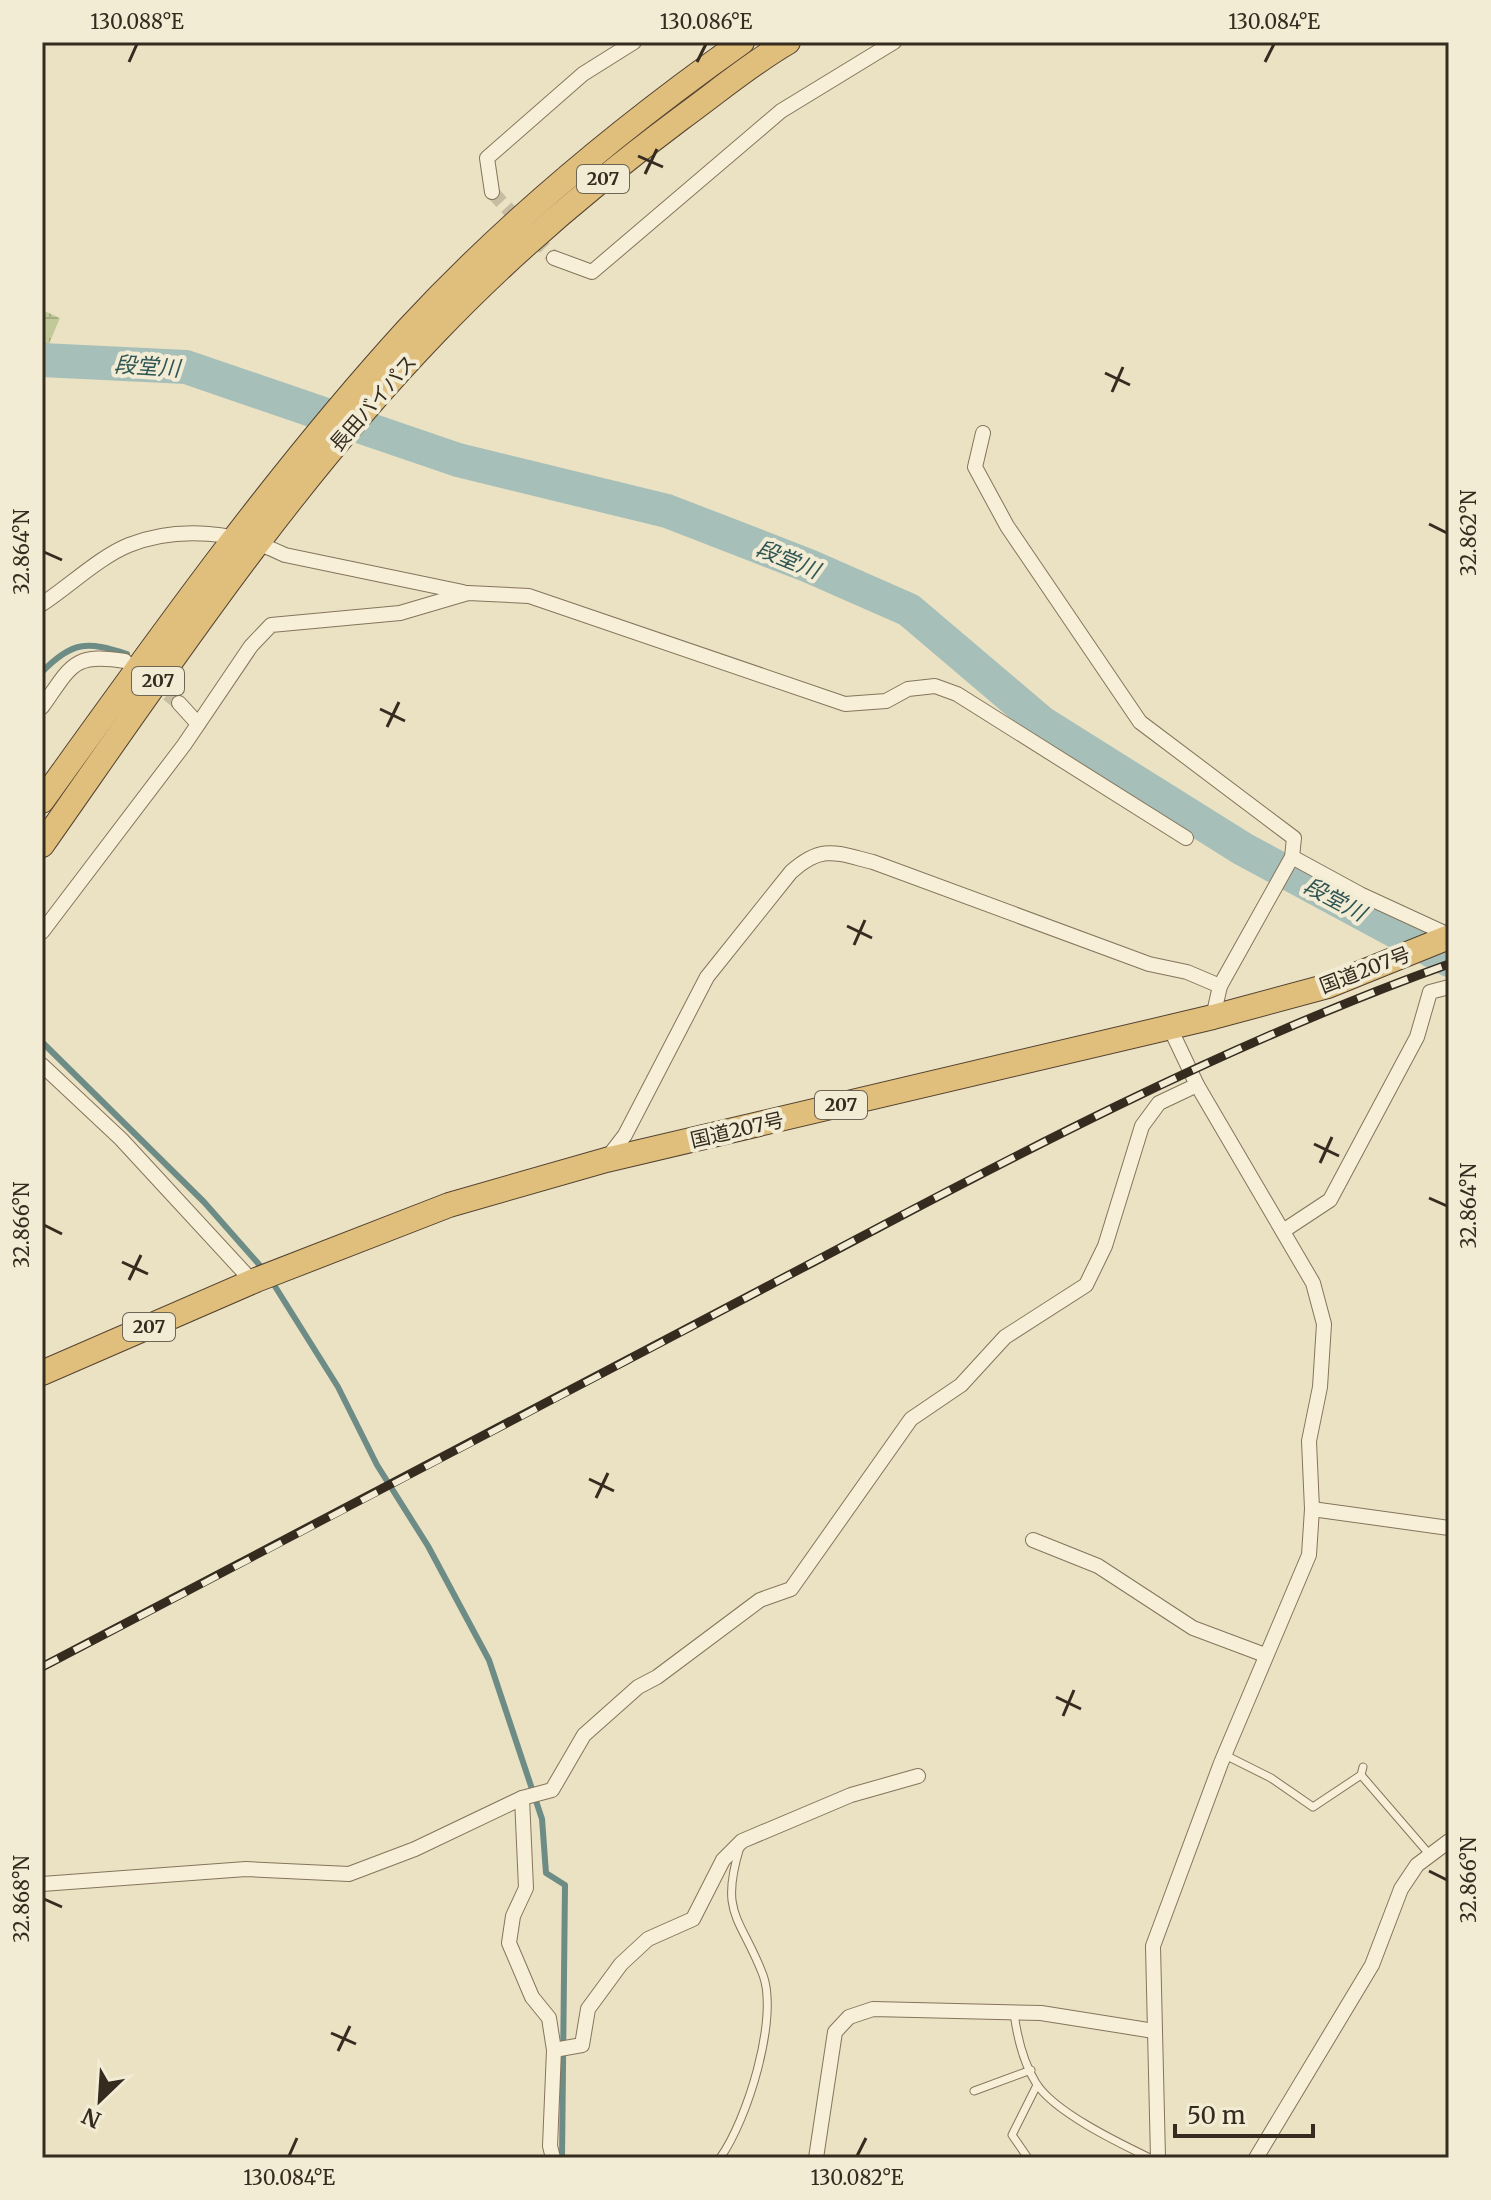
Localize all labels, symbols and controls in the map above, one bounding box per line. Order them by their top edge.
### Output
text: 130.088°E [90,9,184,34]
text: 130.086°E [660,9,752,34]
text: 130.084°E [1228,9,1320,34]
road number: 207 [577,165,629,193]
street label: 長田バイパス [324,349,421,456]
water label: 段堂川 [113,350,183,382]
text: 32.862°N [1456,489,1481,576]
text: 32.864°N [9,509,34,595]
water label: 段堂川 [752,534,826,585]
road number: 207 [132,667,184,695]
water label: 段堂川 [1299,871,1372,928]
street label: 国道207号 [1316,941,1414,998]
road number: 207 [815,1091,867,1119]
street label: 国道207号 [688,1107,786,1152]
text: 32.864°N [1456,1163,1481,1249]
text: 32.866°N [9,1181,34,1268]
road number: 207 [123,1313,175,1341]
text: 32.866°N [1456,1836,1481,1923]
text: 32.868°N [9,1855,34,1943]
north arrow [60,2060,140,2140]
scale bar [1175,2088,1313,2138]
text: 50 m [1187,2100,1246,2131]
text: N [77,2102,105,2134]
text: 130.084°E [243,2165,335,2190]
text: 130.082°E [811,2165,904,2190]

